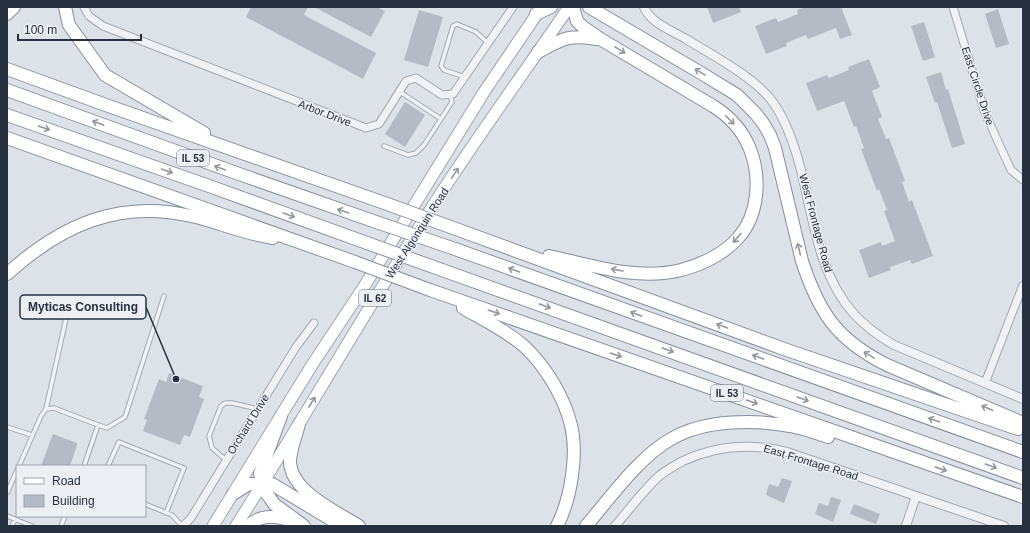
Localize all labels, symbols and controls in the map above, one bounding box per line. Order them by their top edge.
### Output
scale bar [18,16,141,42]
text: 100 m [24,23,57,37]
street label: East Circle Drive [960,45,996,127]
one-way arrow [614,47,626,55]
one-way arrow [695,68,706,76]
street label: Arbor Drive [297,97,353,129]
one-way arrow [725,115,735,125]
one-way arrow [91,119,104,126]
one-way arrow [37,125,49,133]
road number: IL 53 [177,150,209,166]
one-way arrow [214,163,226,171]
one-way arrow [160,168,173,175]
one-way arrow [451,168,459,179]
street label: West Frontage Road [797,173,835,273]
street label: West Algonquin Road [383,185,451,281]
one-way arrow [337,206,349,214]
one-way arrow [282,212,295,219]
one-way arrow [733,233,742,243]
one-way arrow [795,243,803,256]
one-way arrow [508,266,520,274]
one-way arrow [611,266,624,274]
road number: IL 62 [359,290,391,306]
callout: Myticas Consulting [20,295,146,319]
text: Myticas Consulting [28,300,138,314]
one-way arrow [539,303,551,311]
one-way arrow [487,309,499,317]
one-way arrow [630,309,642,317]
one-way arrow [716,321,728,329]
one-way arrow [661,347,674,354]
one-way arrow [863,351,874,359]
one-way arrow [610,352,623,359]
one-way arrow [753,353,765,361]
road number: IL 53 [711,385,743,401]
street label: Orchard Drive [225,392,271,456]
one-way arrow [797,395,809,403]
one-way arrow [309,396,317,408]
one-way arrow [746,399,758,407]
one-way arrow [982,404,994,411]
one-way arrow [927,416,940,423]
street label: East Frontage Road [762,442,860,482]
one-way arrow [985,463,997,471]
legend [16,465,146,517]
one-way arrow [935,465,947,473]
text: Road [52,474,81,488]
text: Building [52,494,95,508]

